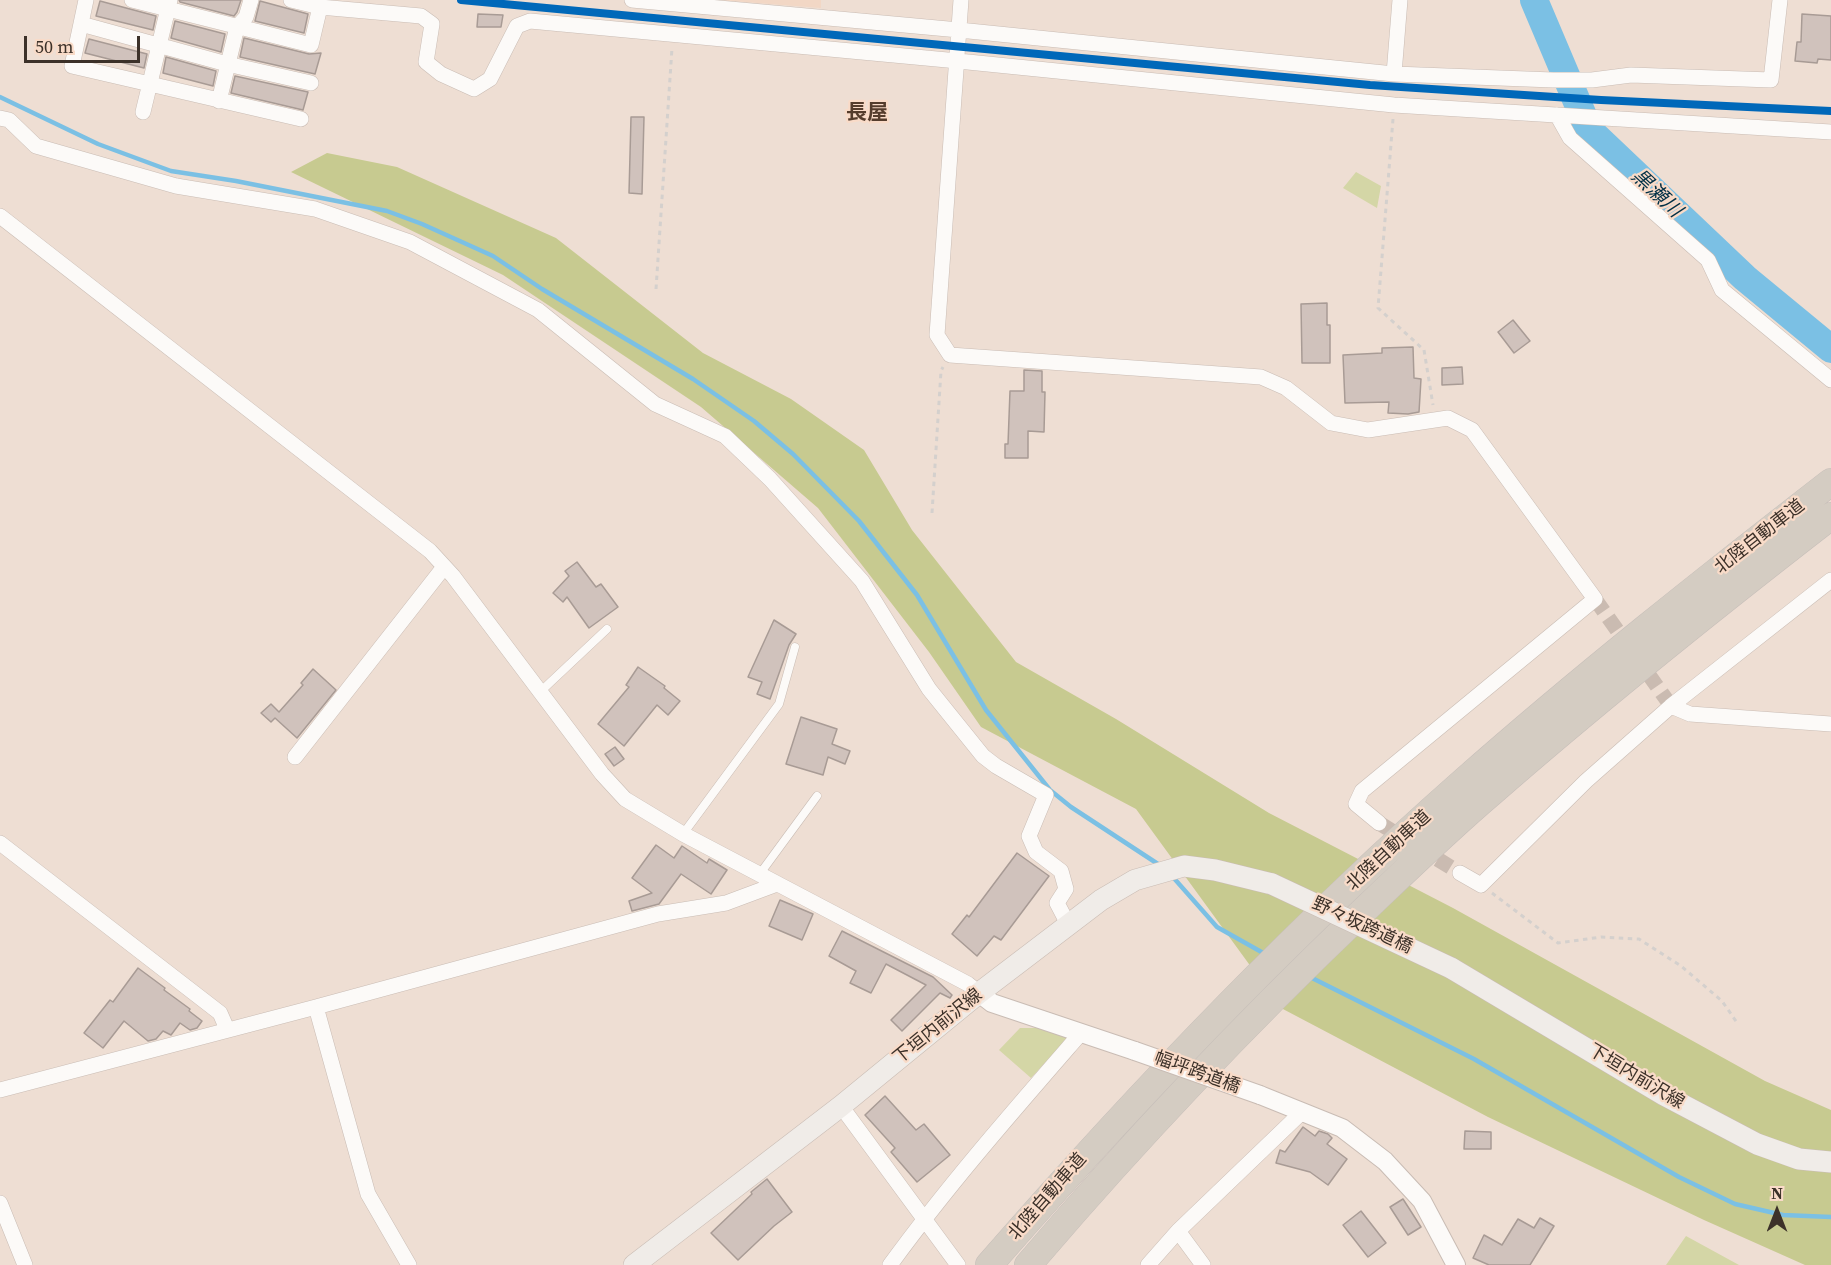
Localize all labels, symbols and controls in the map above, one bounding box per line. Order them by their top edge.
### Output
scale bar [27,24,142,62]
text: 50 m [35,34,73,59]
district label: 長屋 [846,101,888,127]
water label: 黒瀬川 [1626,165,1686,223]
street label: 北陸自動車道 [1711,495,1809,579]
street label: 北陸自動車道 [1342,806,1436,896]
street label: 野々坂跨道橋 [1308,893,1416,959]
street label: 下垣内前沢線 [889,985,987,1069]
street label: 下垣内前沢線 [1584,1040,1688,1114]
street label: 幅坪跨道橋 [1151,1047,1243,1099]
street label: 北陸自動車道 [1004,1149,1092,1245]
north arrow [1747,1181,1807,1241]
text: N [1771,1182,1783,1204]

